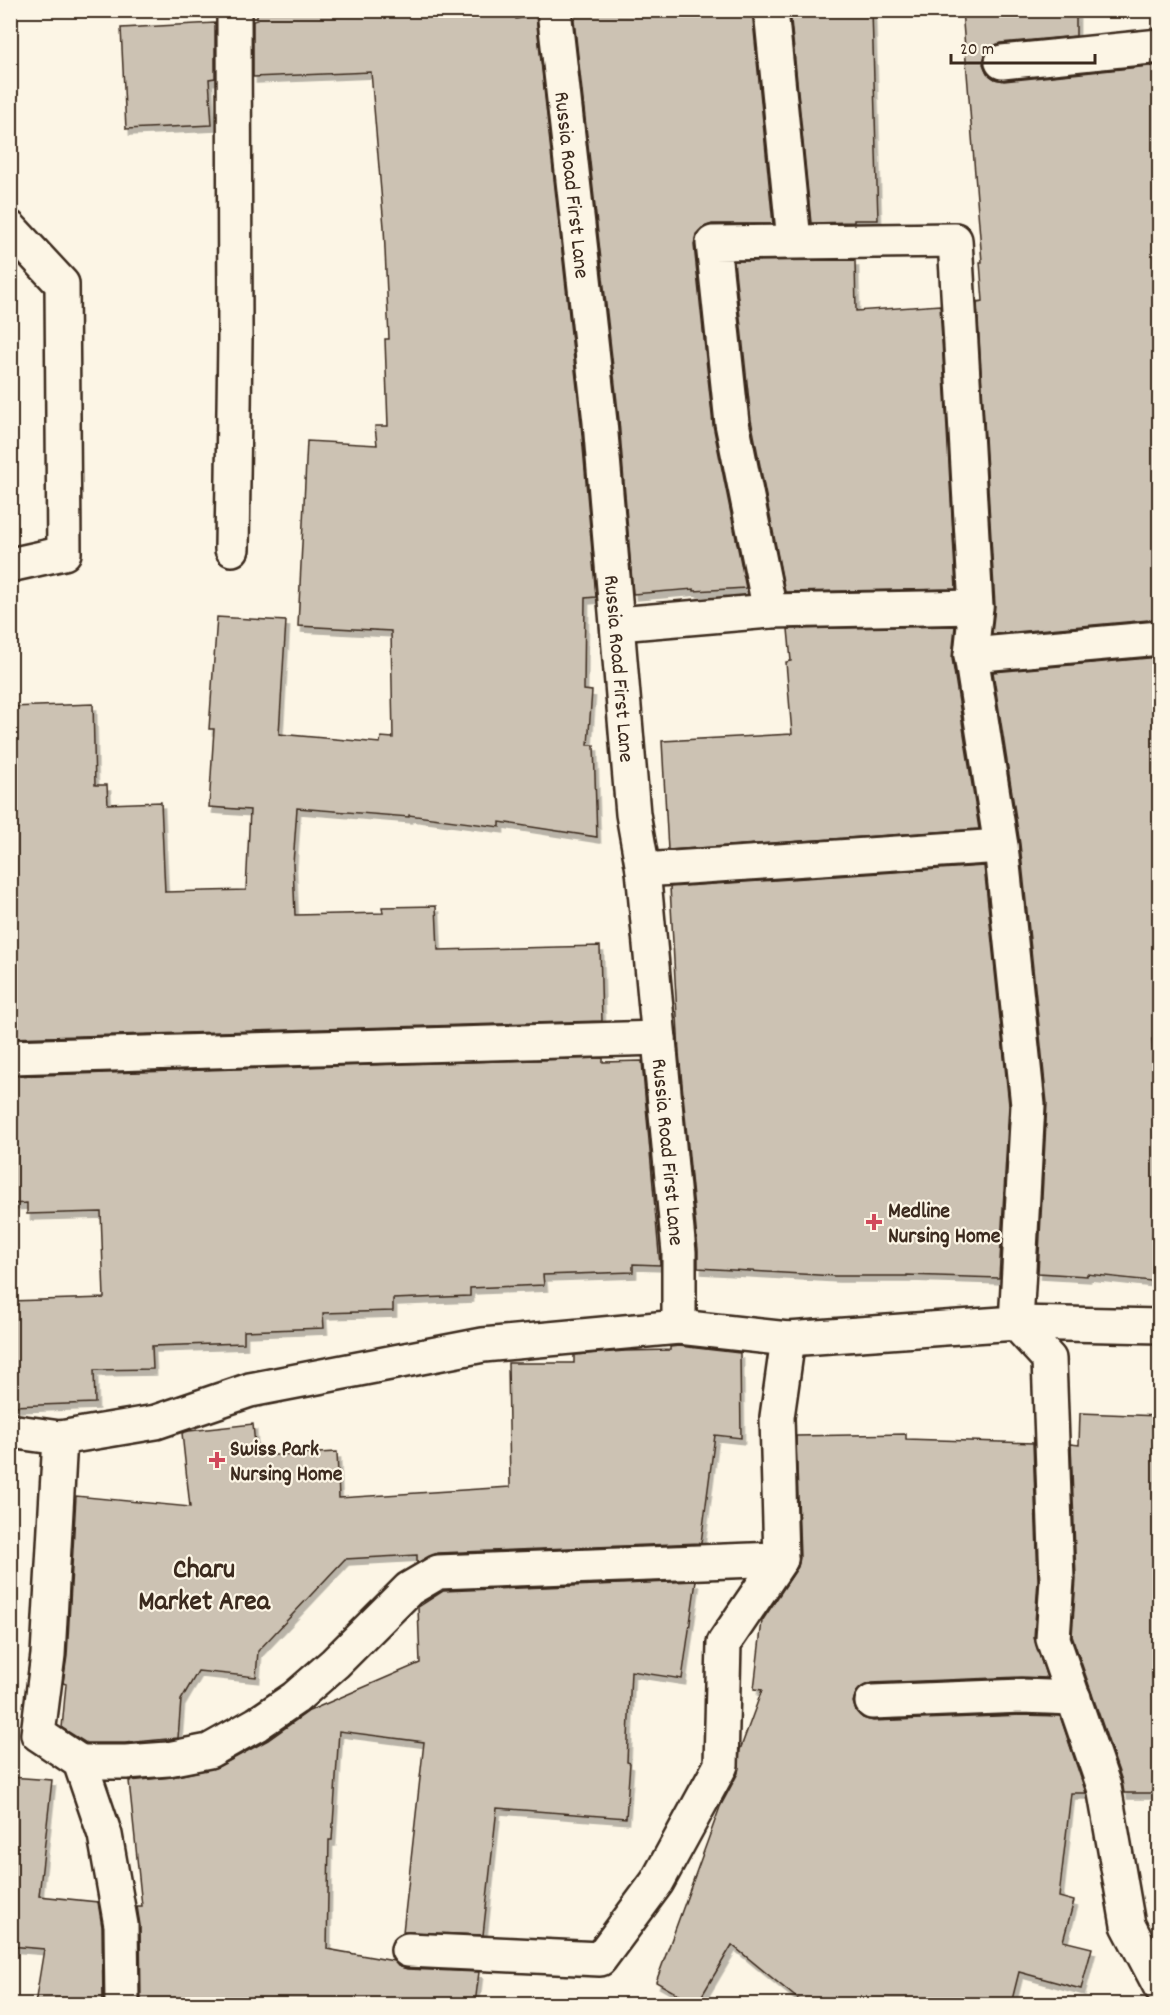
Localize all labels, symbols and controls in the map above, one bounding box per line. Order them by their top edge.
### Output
scale bar [951,27,1095,65]
text: 20 m [960,38,994,63]
street label: Russia Road First Lane [544,90,596,280]
street label: Russia Road First Lane [594,574,641,764]
street label: Russia Road First Lane [642,1057,690,1247]
place label: Medline Nursing Home [888,1197,1001,1253]
marker: Medline Nursing Home [865,1213,883,1231]
place label: Swiss Park Nursing Home [230,1435,343,1491]
marker: Swiss Park Nursing Home [208,1451,226,1469]
district label: Charu Market Area [138,1552,271,1624]

